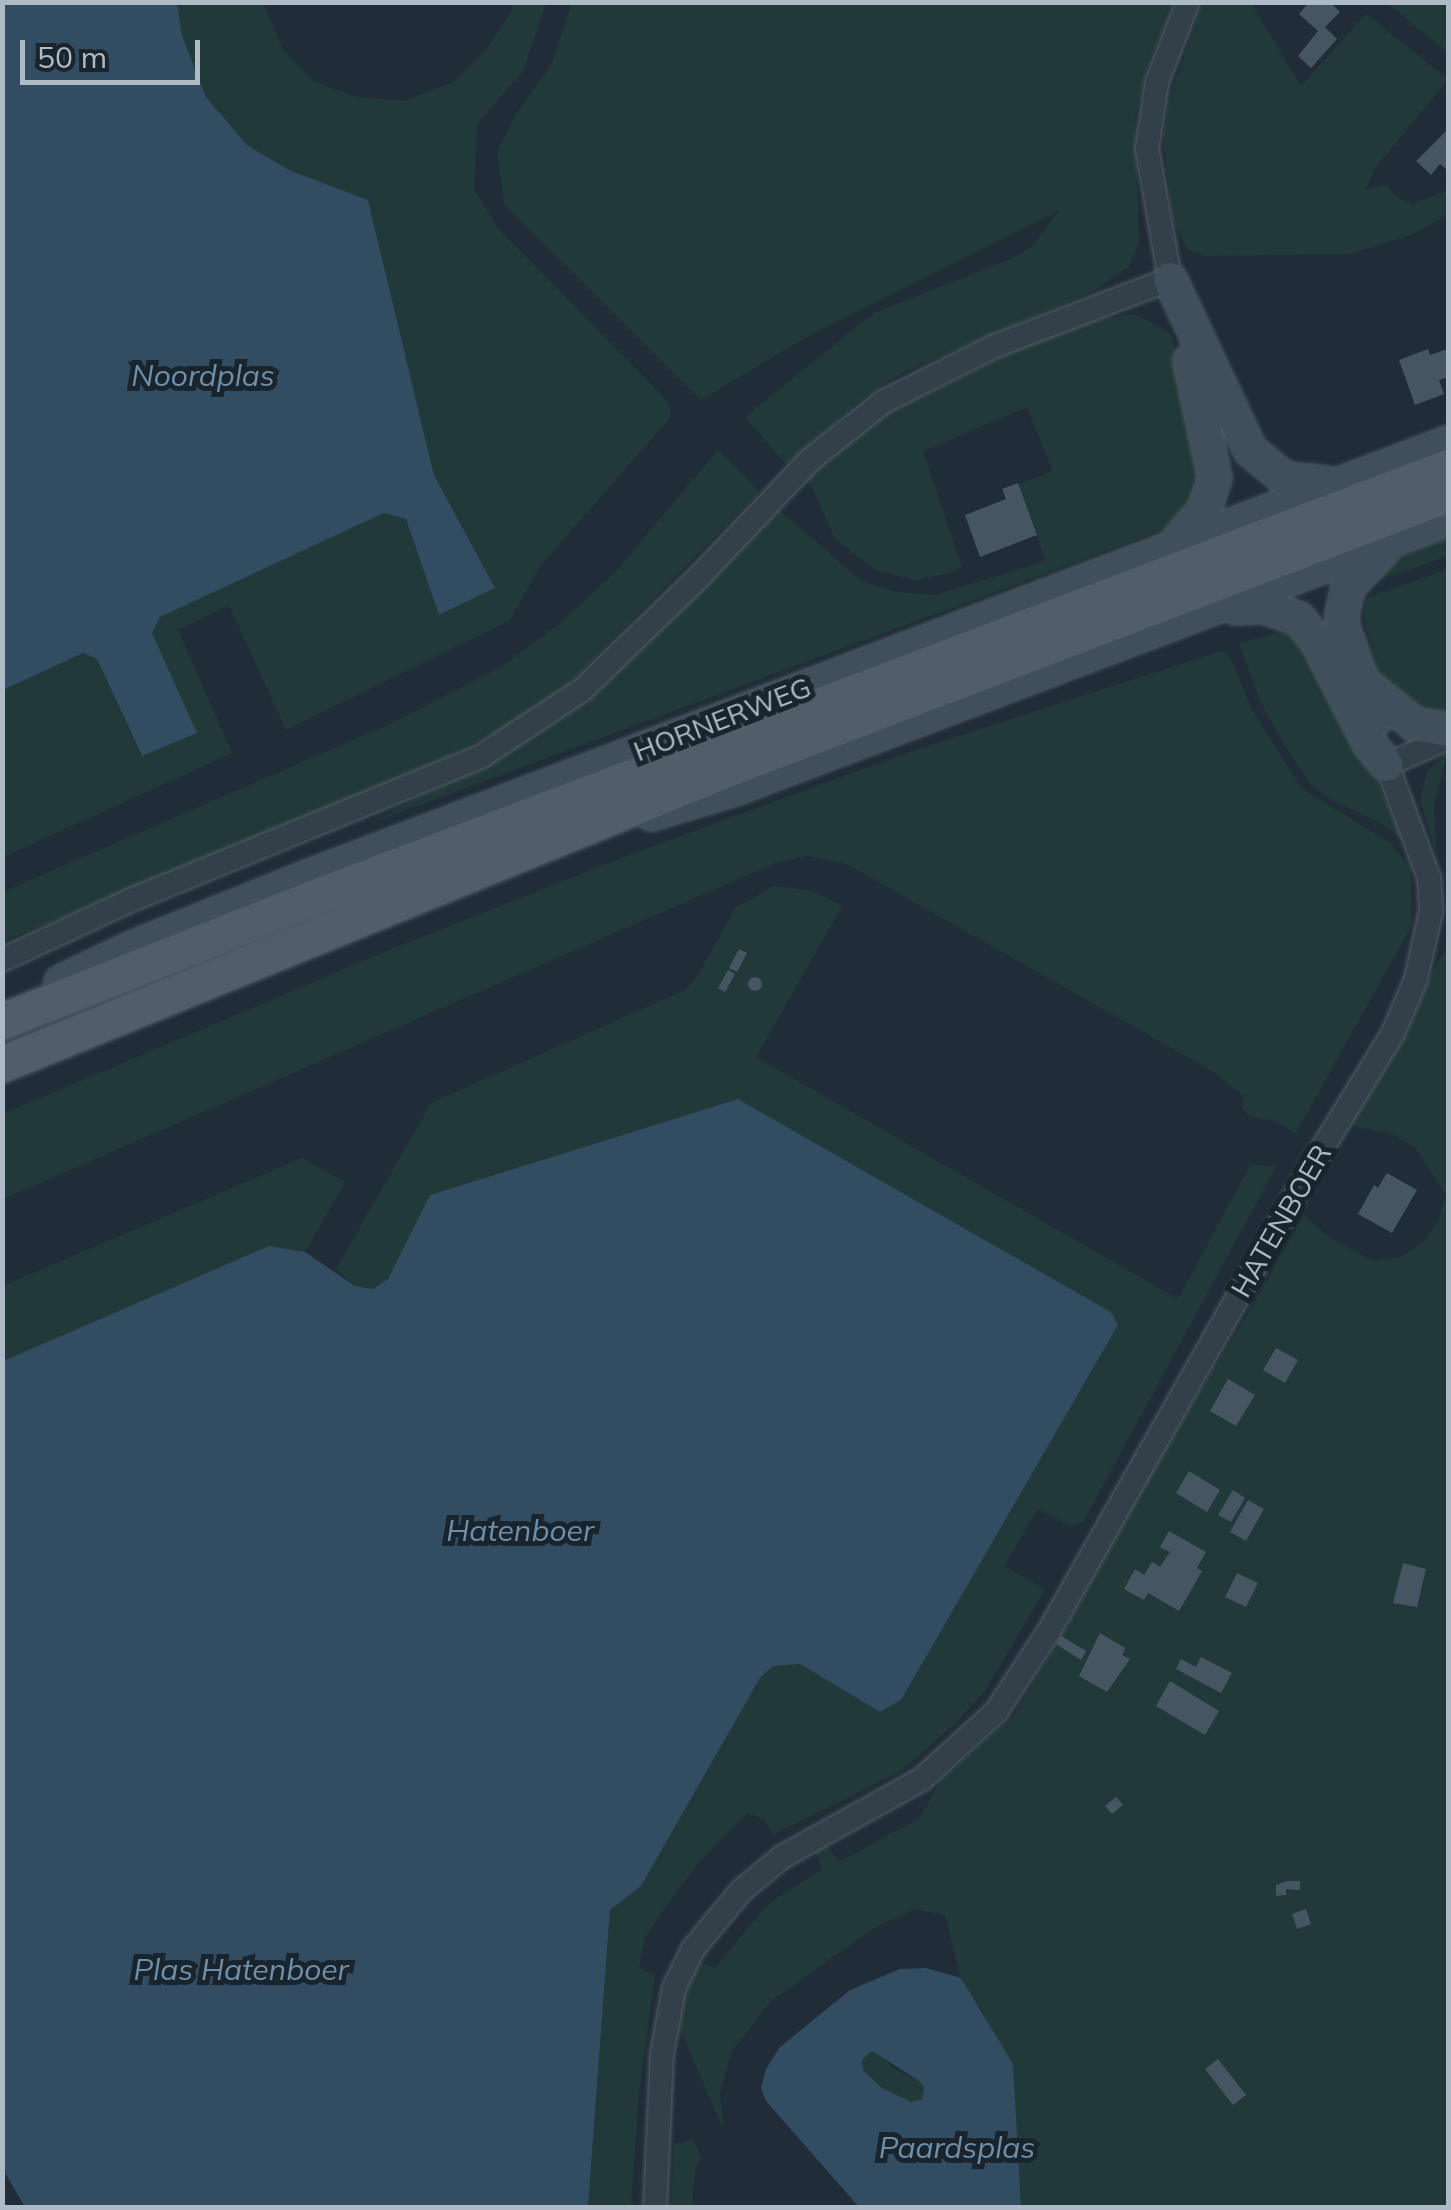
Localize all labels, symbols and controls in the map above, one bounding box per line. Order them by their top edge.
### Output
scale bar [25,20,205,82]
text: 50 m [37,38,107,76]
water label: Noordplas [131,357,275,393]
street label: HORNERWEG [629,670,815,768]
street label: HATENBOER [1224,1139,1338,1303]
water label: Hatenboer [446,1512,594,1548]
water label: Plas Hatenboer [134,1951,348,1987]
water label: Paardsplas [879,2129,1035,2165]

